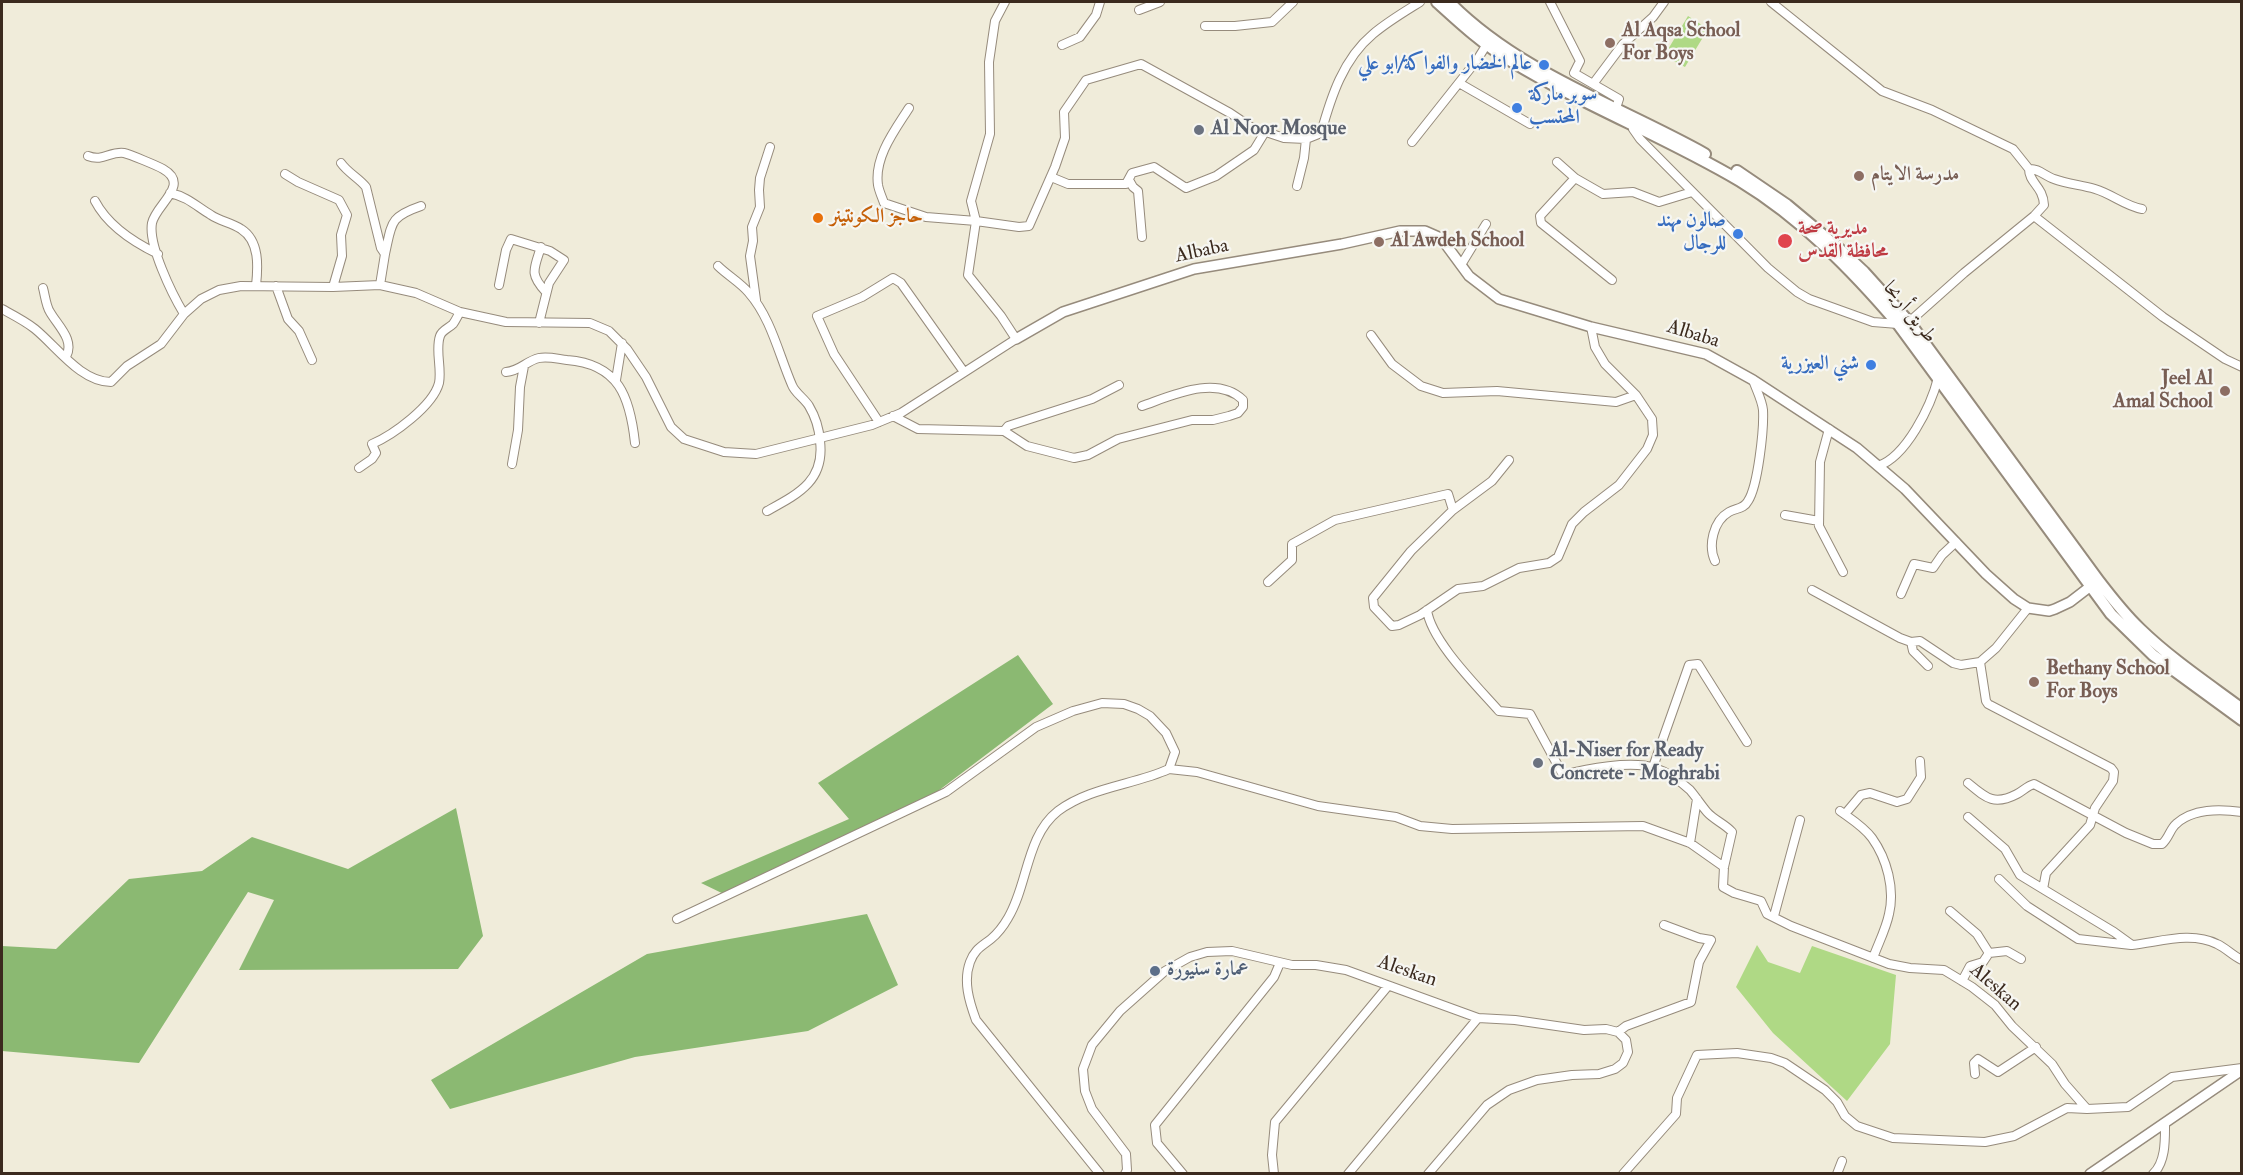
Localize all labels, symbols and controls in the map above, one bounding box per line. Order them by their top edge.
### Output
place label: Al Aqsa School For Boys [1622,20,1740,67]
marker: Al Aqsa School For Boys [1603,36,1617,50]
place label: عالم الخضار والفواكة/ابو علي [1358,53,1532,77]
marker: عالم الخضار والفواكة/ابو علي [1537,58,1551,72]
place label: سوبر ماركة المحتسب [1529,84,1597,131]
marker: سوبر ماركة المحتسب [1510,101,1524,115]
place label: Al Noor Mosque [1211,118,1346,142]
marker: Al Noor Mosque [1192,123,1206,137]
place label: مدرسة الايتام [1871,164,1959,188]
marker: مدرسة الايتام [1852,169,1866,183]
place label: حاجز الكونتينر [830,206,923,230]
place label: صالون مهند للرجال [1657,210,1726,257]
marker: حاجز الكونتينر [811,211,825,225]
place label: مديرية صحة محافظة القدس [1798,218,1888,265]
marker: صالون مهند للرجال [1731,227,1745,241]
place label: Al Awdeh School [1391,230,1524,254]
marker: مديرية صحة محافظة القدس [1776,232,1794,250]
street label: Albaba [1173,235,1231,269]
marker: Al Awdeh School [1372,235,1386,249]
street label: طريق أريحا [1877,277,1941,349]
street label: Albaba [1664,316,1722,354]
place label: شني العيزرية [1781,353,1859,377]
marker: شني العيزرية [1864,358,1878,372]
place label: Jeel Al Amal School [2113,368,2213,415]
marker: Jeel Al Amal School [2218,384,2232,398]
place label: Bethany School For Boys [2046,658,2170,705]
marker: Bethany School For Boys [2027,675,2041,689]
place label: Al-Niser for Ready Concrete - Moghrabi [1550,740,1720,787]
marker: Al-Niser for Ready Concrete - Moghrabi [1531,756,1545,770]
street label: Aleskan [1374,951,1440,993]
place label: عمارة سنيورة [1167,959,1249,983]
street label: Aleskan [1964,959,2026,1017]
marker: عمارة سنيورة [1148,964,1162,978]

